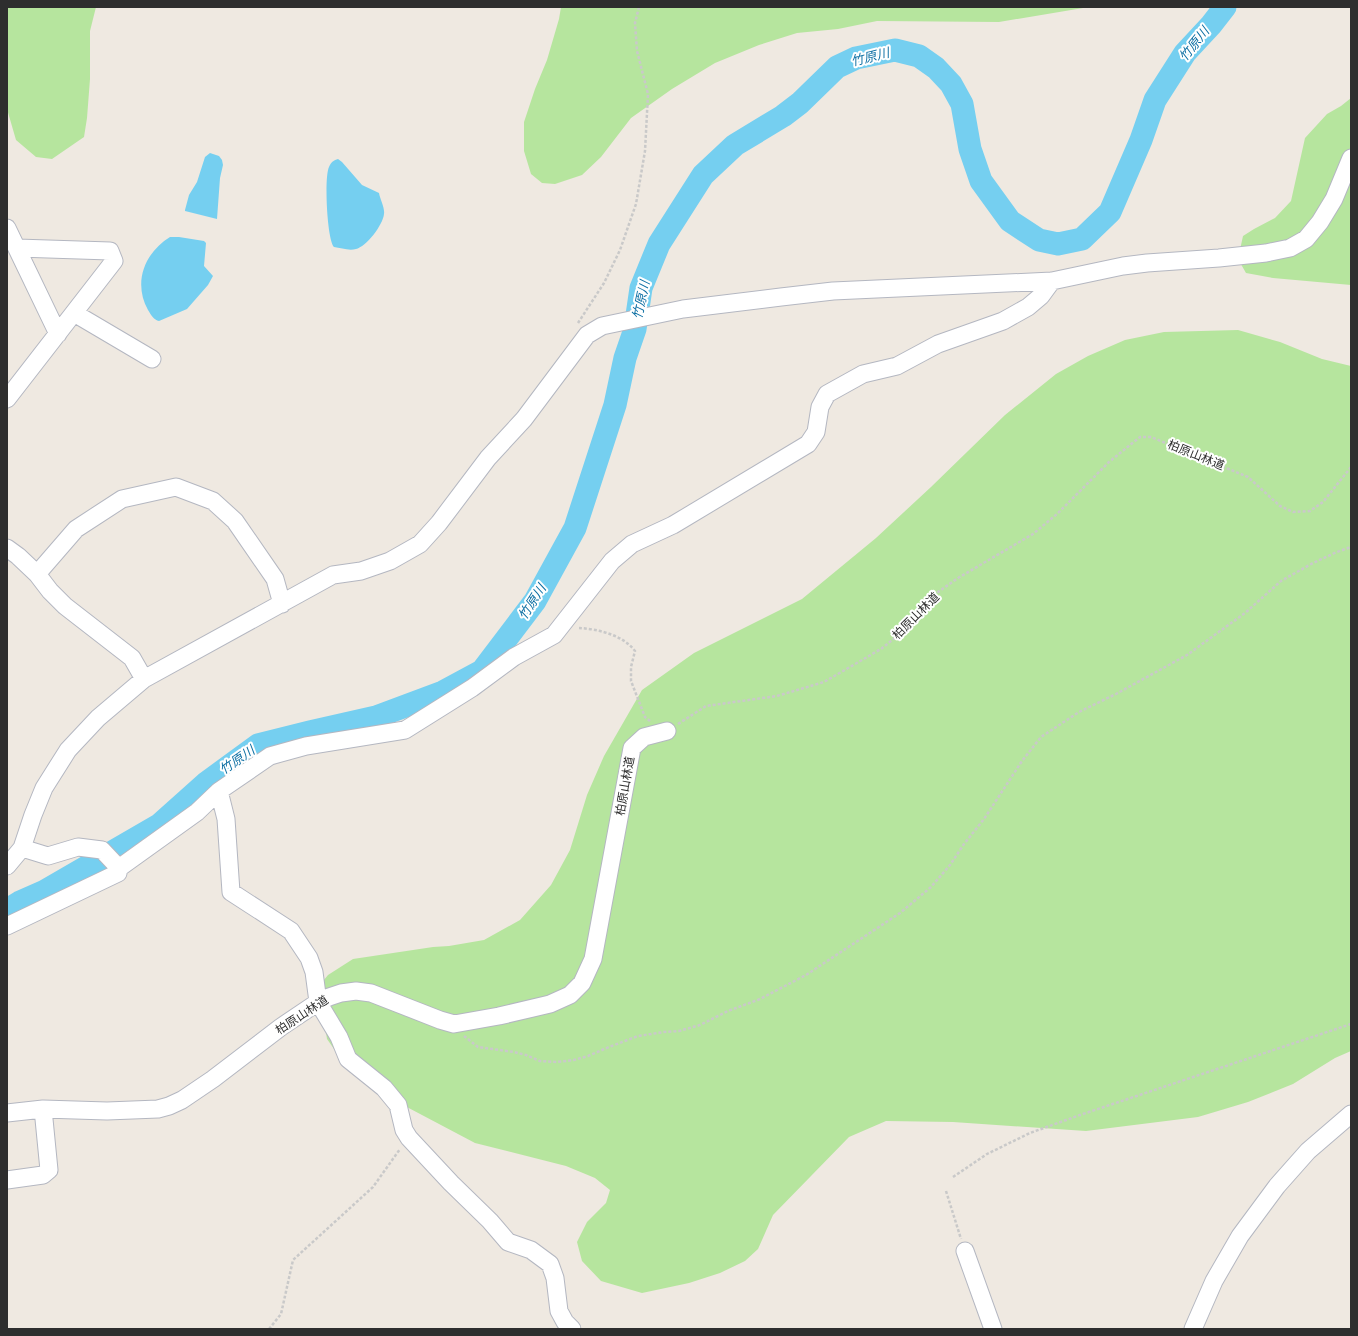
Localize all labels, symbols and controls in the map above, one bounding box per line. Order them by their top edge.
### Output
water label: 竹原川 [1176,23,1213,64]
water label: 竹原川 [849,45,893,69]
water label: 竹原川 [630,277,653,321]
street label: 柏原山林道 [1166,437,1226,473]
water label: 竹原川 [515,580,550,622]
street label: 柏原山林道 [890,590,942,642]
water label: 竹原川 [217,742,259,777]
street label: 柏原山林道 [613,755,637,817]
street label: 柏原山林道 [273,993,331,1037]

